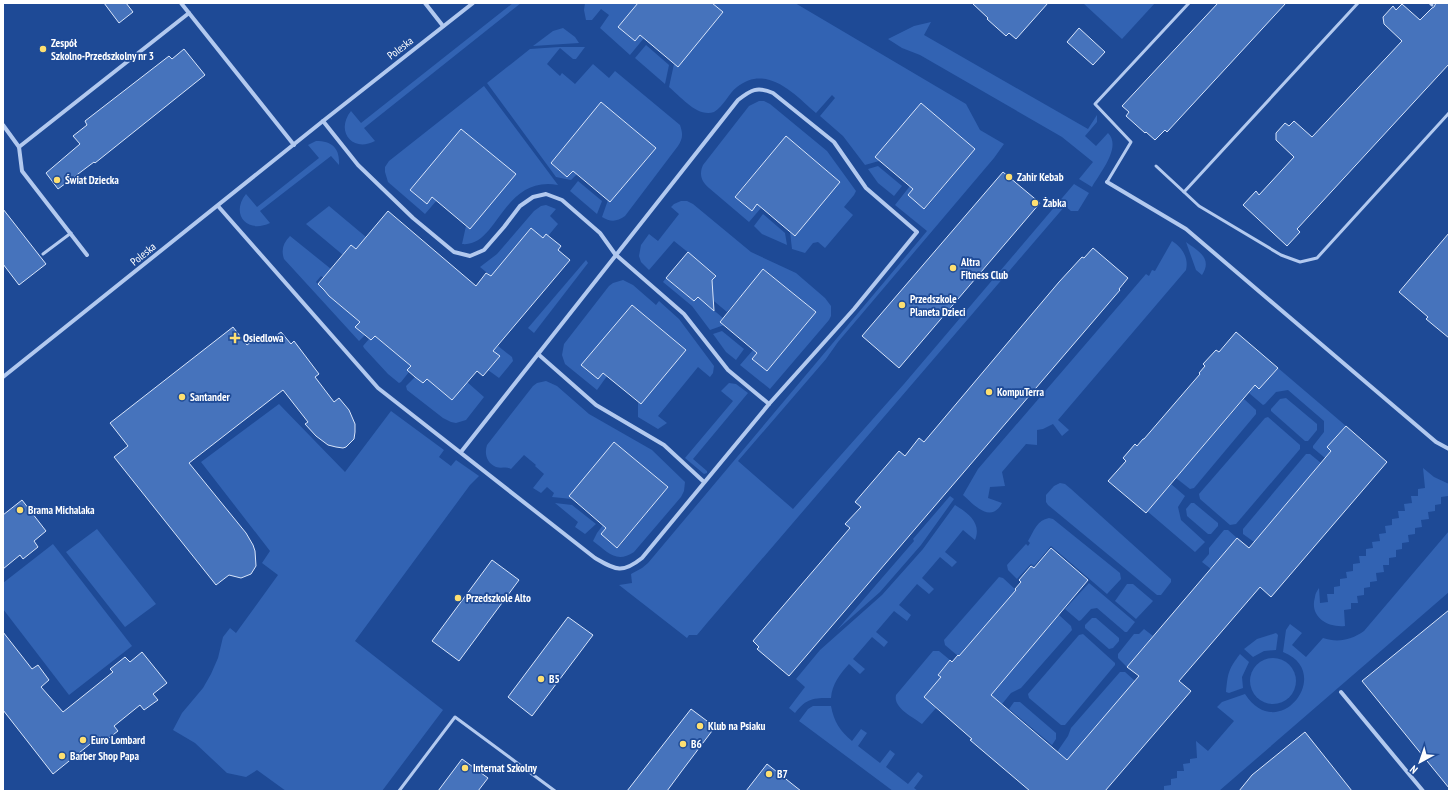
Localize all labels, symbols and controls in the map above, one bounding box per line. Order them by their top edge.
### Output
street label: Poleska [384,34,416,62]
place label: Zespół Szkolno-Przedszkolny nr 3 [51,36,154,63]
marker: Zespół Szkolno-Przedszkolny nr 3 [38,44,48,54]
place label: Zahir Kebab [1017,170,1064,184]
marker: Zahir Kebab [1004,172,1014,182]
place label: Świat Dziecka [65,173,119,187]
marker: Świat Dziecka [52,175,62,185]
place label: Żabka [1043,196,1067,210]
marker: Żabka [1030,198,1040,208]
street label: Poleska [127,239,159,269]
place label: Altra Fitness Club [960,255,1008,282]
marker: Altra Fitness Club [948,263,958,273]
place label: Przedszkole Planeta Dzieci [910,292,966,319]
marker: Przedszkole Planeta Dzieci [897,300,907,310]
place label: Osiedlowa [243,331,284,345]
marker: Osiedlowa [230,333,240,343]
place label: KompuTerra [997,385,1044,399]
marker: KompuTerra [984,387,994,397]
place label: Santander [190,390,231,404]
marker: Santander [177,392,187,402]
place label: Brama Michalaka [28,503,95,517]
marker: Brama Michalaka [15,505,25,515]
place label: Przedszkole Alto [466,591,531,605]
marker: Przedszkole Alto [453,593,463,603]
place label: B5 [549,672,560,686]
marker: B5 [536,674,546,684]
place label: Klub na Psiaku [708,719,766,733]
marker: Klub na Psiaku [695,721,705,731]
place label: Euro Lombard [91,733,145,747]
marker: Euro Lombard [78,735,88,745]
place label: B6 [691,737,702,751]
marker: B6 [678,739,688,749]
north arrow [1400,742,1440,782]
place label: Barber Shop Papa [70,749,140,763]
marker: Barber Shop Papa [57,751,67,761]
place label: Internat Szkolny [473,761,538,775]
text: N [1407,762,1420,777]
marker: Internat Szkolny [460,763,470,773]
place label: B7 [777,767,788,781]
marker: B7 [764,769,774,779]

